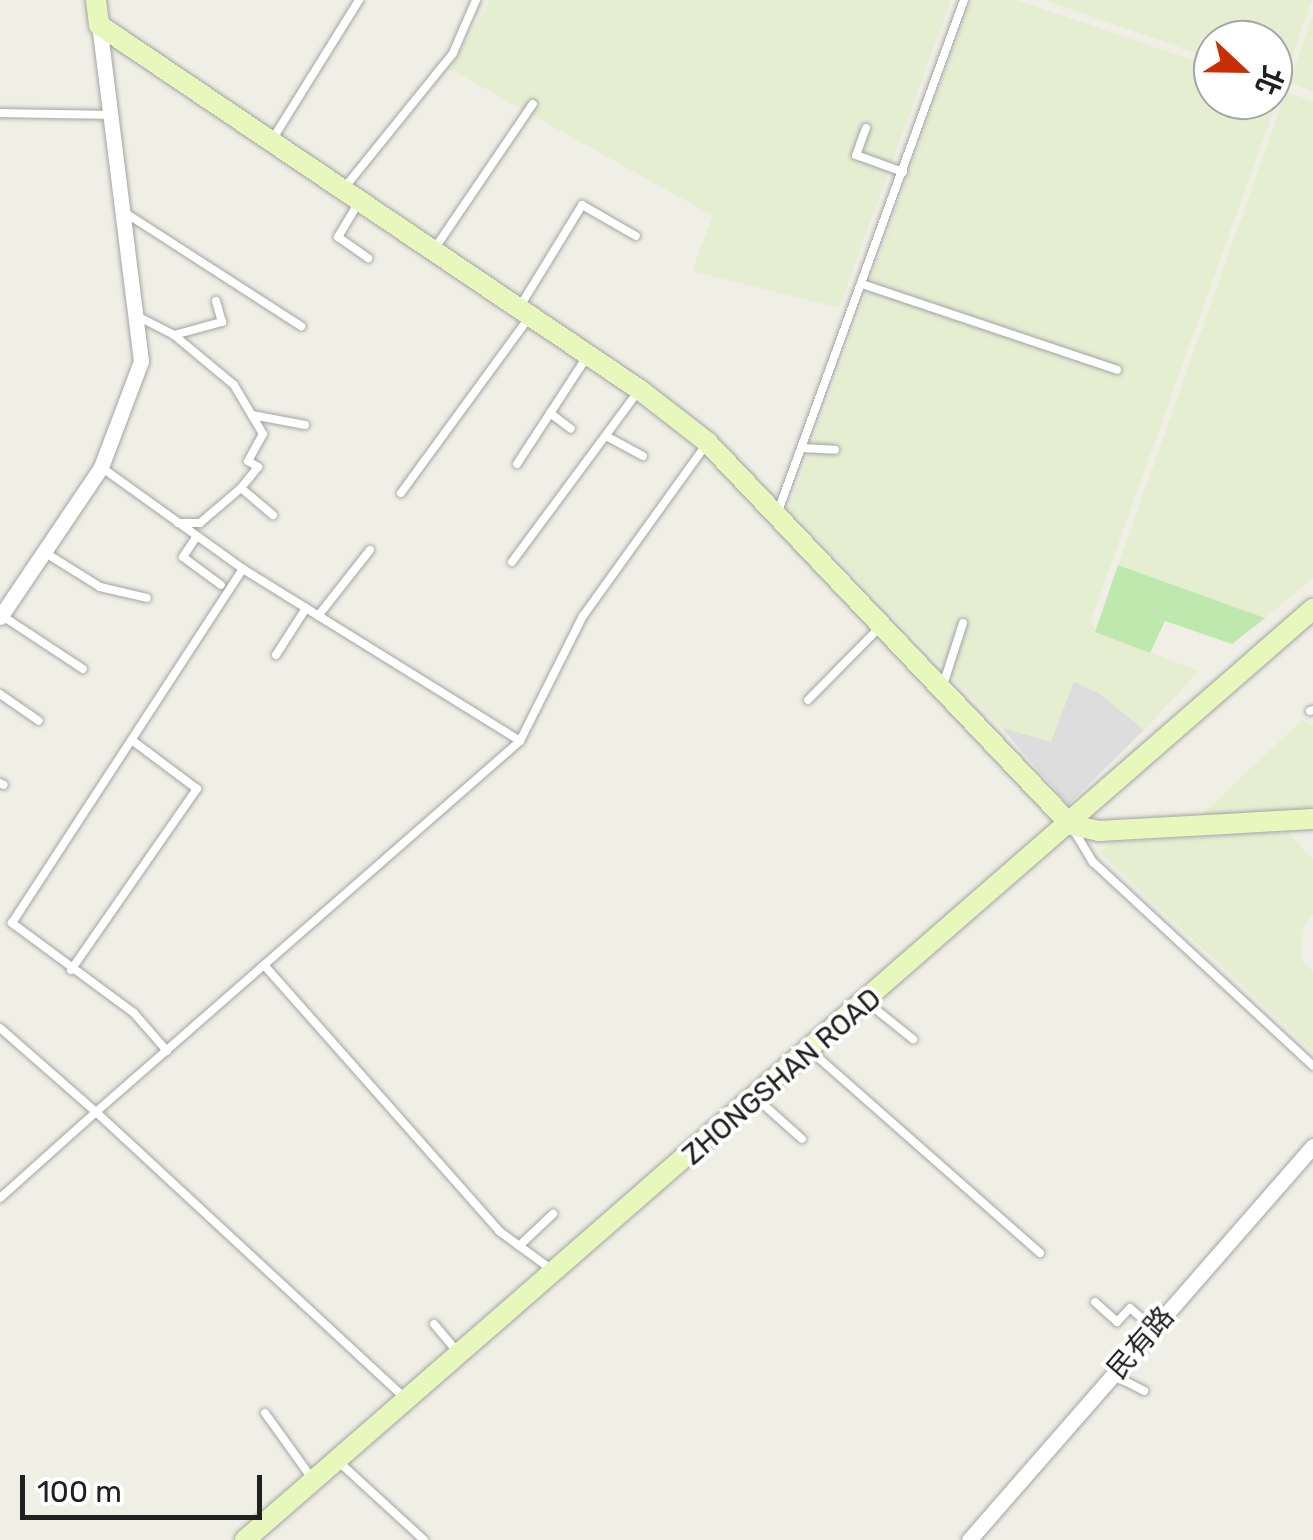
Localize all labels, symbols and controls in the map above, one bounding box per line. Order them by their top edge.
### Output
north arrow [1193,20,1293,120]
text: 北 [1249,62,1290,100]
street label: ZHONGSHAN ROAD [676,982,888,1172]
street label: 民有路 [1101,1300,1181,1386]
scale bar [25,1455,268,1517]
text: 100 m [37,1474,122,1510]

